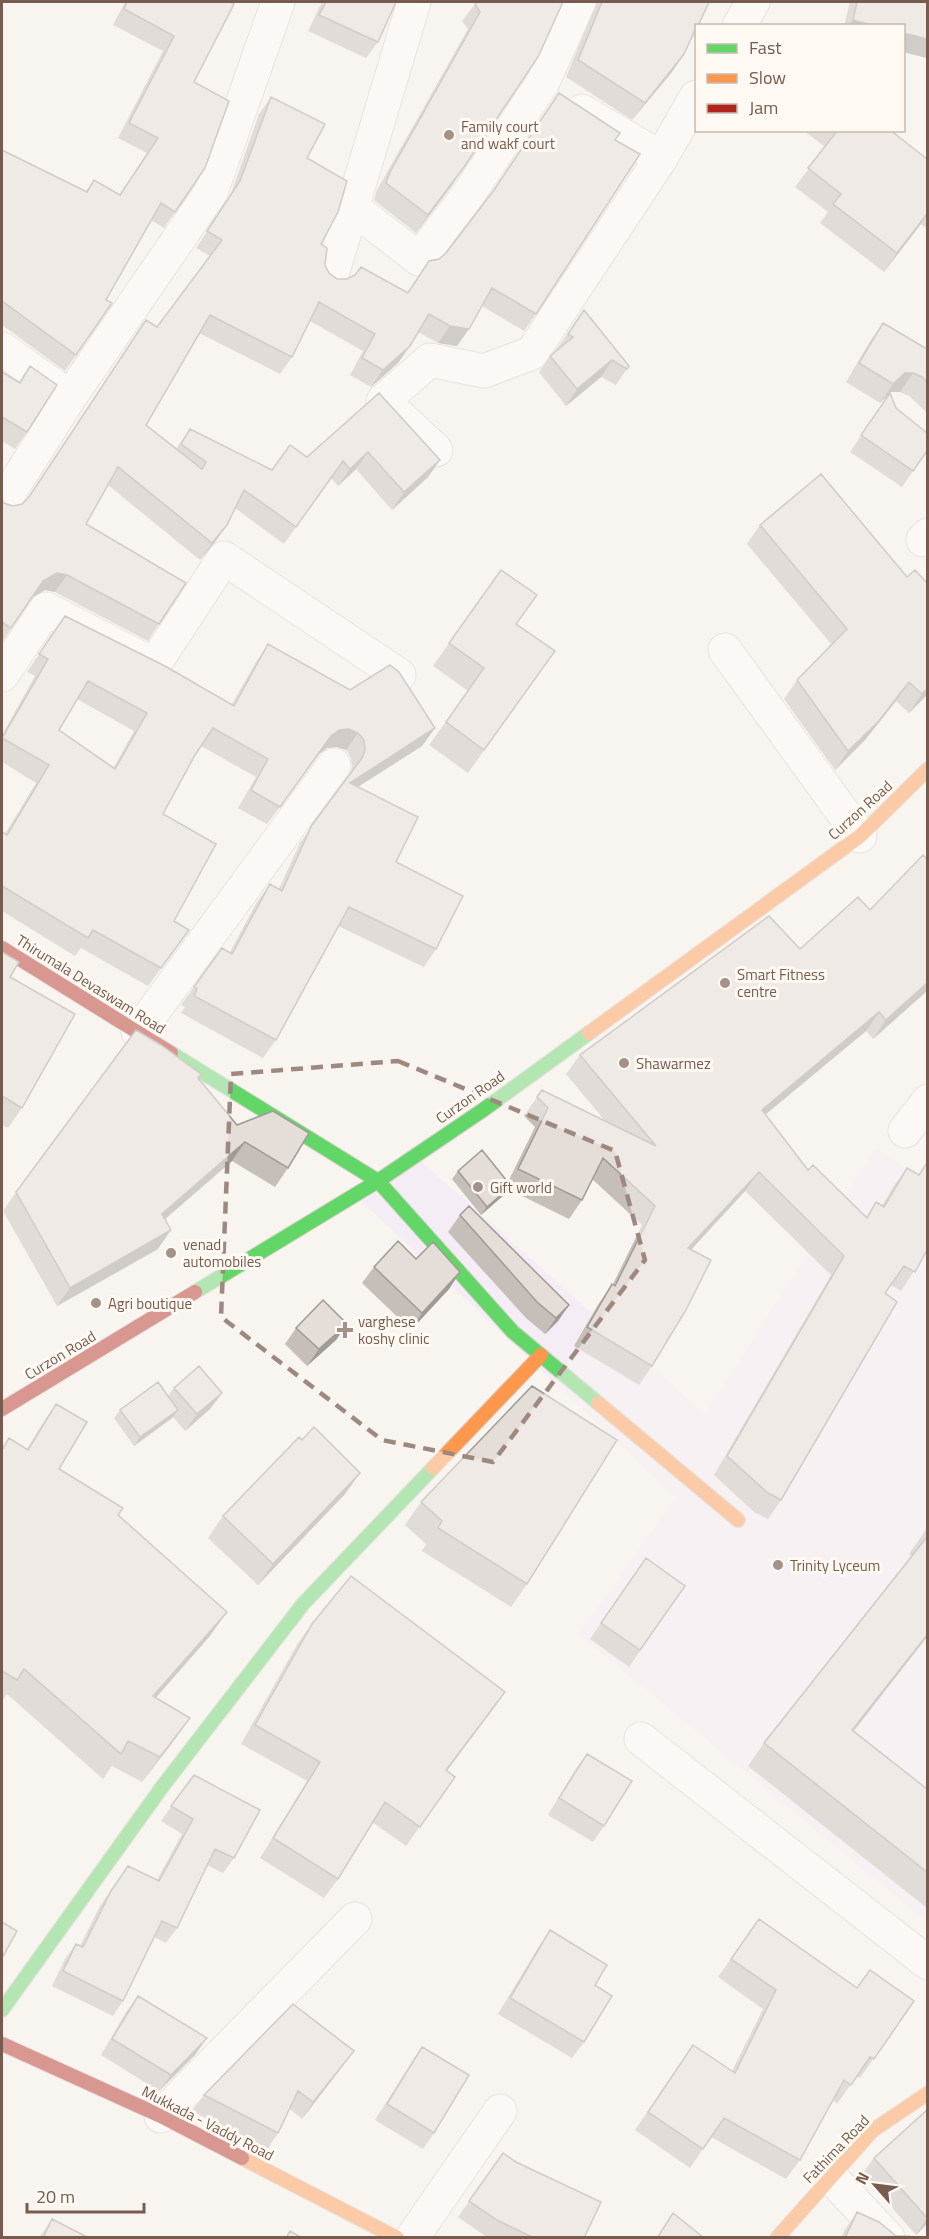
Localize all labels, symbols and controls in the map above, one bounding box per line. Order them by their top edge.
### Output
legend [695,24,905,132]
text: Fast [749,34,782,61]
text: Slow [749,64,786,91]
text: Jam [749,94,778,121]
place label: Family court and wakf court [461,115,556,155]
marker: Family court and wakf court [442,128,456,142]
street label: Curzon Road [823,775,897,845]
street label: Thirumala Devaswam Road [12,929,170,1039]
place label: Smart Fitness centre [737,963,825,1003]
marker: Smart Fitness centre [718,976,732,990]
place label: Shawarmez [636,1052,711,1075]
marker: Shawarmez [617,1056,631,1070]
street label: Curzon Road [431,1065,509,1129]
place label: Gift world [490,1176,552,1199]
marker: Gift world [471,1180,485,1194]
place label: venad automobiles [183,1233,261,1273]
marker: venad automobiles [164,1246,178,1260]
place label: Agri boutique [108,1292,192,1315]
marker: Agri boutique [89,1296,103,1310]
place label: varghese koshy clinic [358,1310,430,1350]
marker: varghese koshy clinic [336,1321,354,1339]
street label: Curzon Road [20,1325,100,1385]
place label: Trinity Lyceum [790,1554,880,1577]
marker: Trinity Lyceum [771,1558,785,1572]
street label: Mukkada - Vaddy Road [138,2080,278,2166]
street label: Fathima Road [797,2110,875,2188]
north arrow [845,2155,905,2215]
text: N [849,2167,875,2188]
scale bar [27,2176,144,2214]
text: 20 m [36,2183,75,2210]

